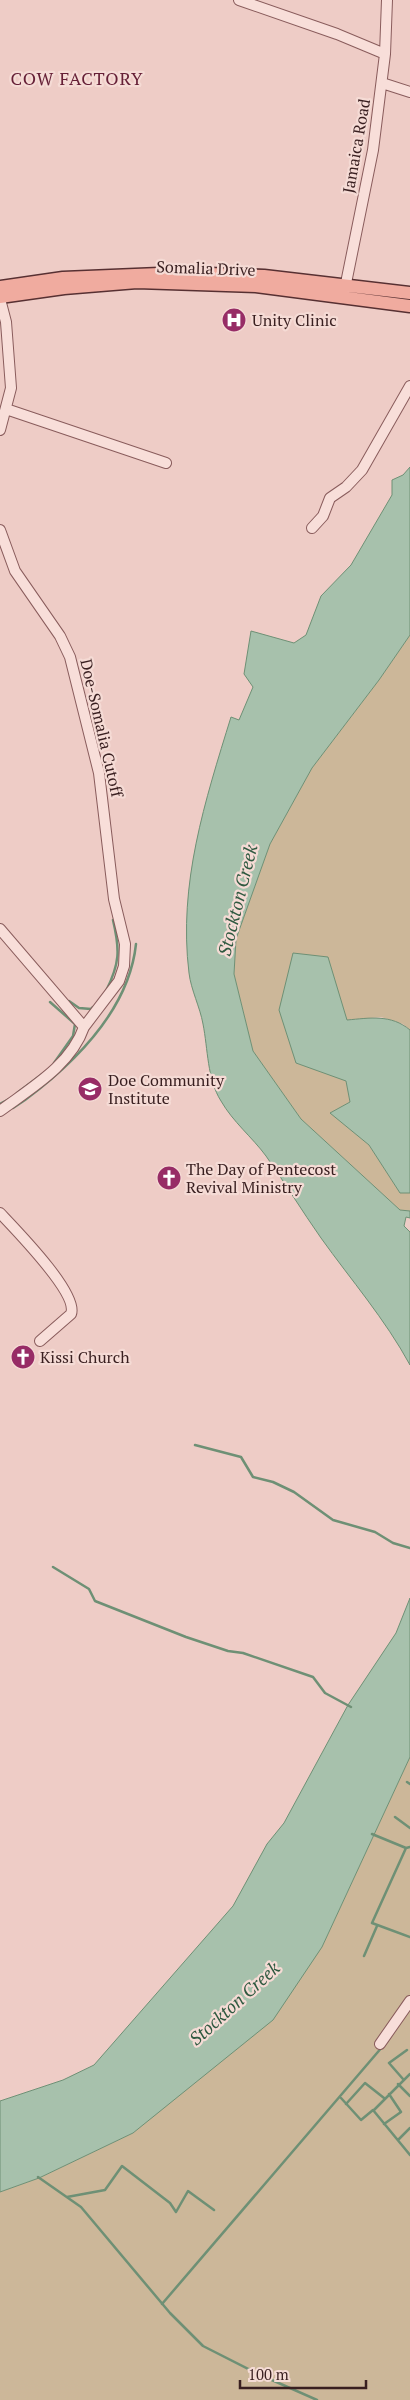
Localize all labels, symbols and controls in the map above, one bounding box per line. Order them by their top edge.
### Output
district label: COW FACTORY [10,66,144,90]
street label: Jamaica Road [337,97,375,195]
street label: Somalia Drive [156,255,256,281]
hospital icon: Unity Clinic [221,307,247,333]
place label: Unity Clinic [252,309,337,331]
street label: Doe-Somalia Cutoff [75,657,129,801]
water label: Stockton Creek [212,841,263,958]
place label: Doe Community Institute [108,1069,225,1109]
school or university icon: Doe Community Institute [77,1076,103,1102]
place label: The Day of Pentecost Revival Ministry [186,1158,336,1198]
church icon: The Day of Pentecost Revival Ministry [156,1165,182,1191]
church icon: Kissi Church [10,1344,36,1370]
place label: Kissi Church [40,1346,130,1368]
water label: Stockton Creek [184,1956,285,2050]
scale bar [240,2358,366,2390]
text: 100 m [248,2364,289,2384]

